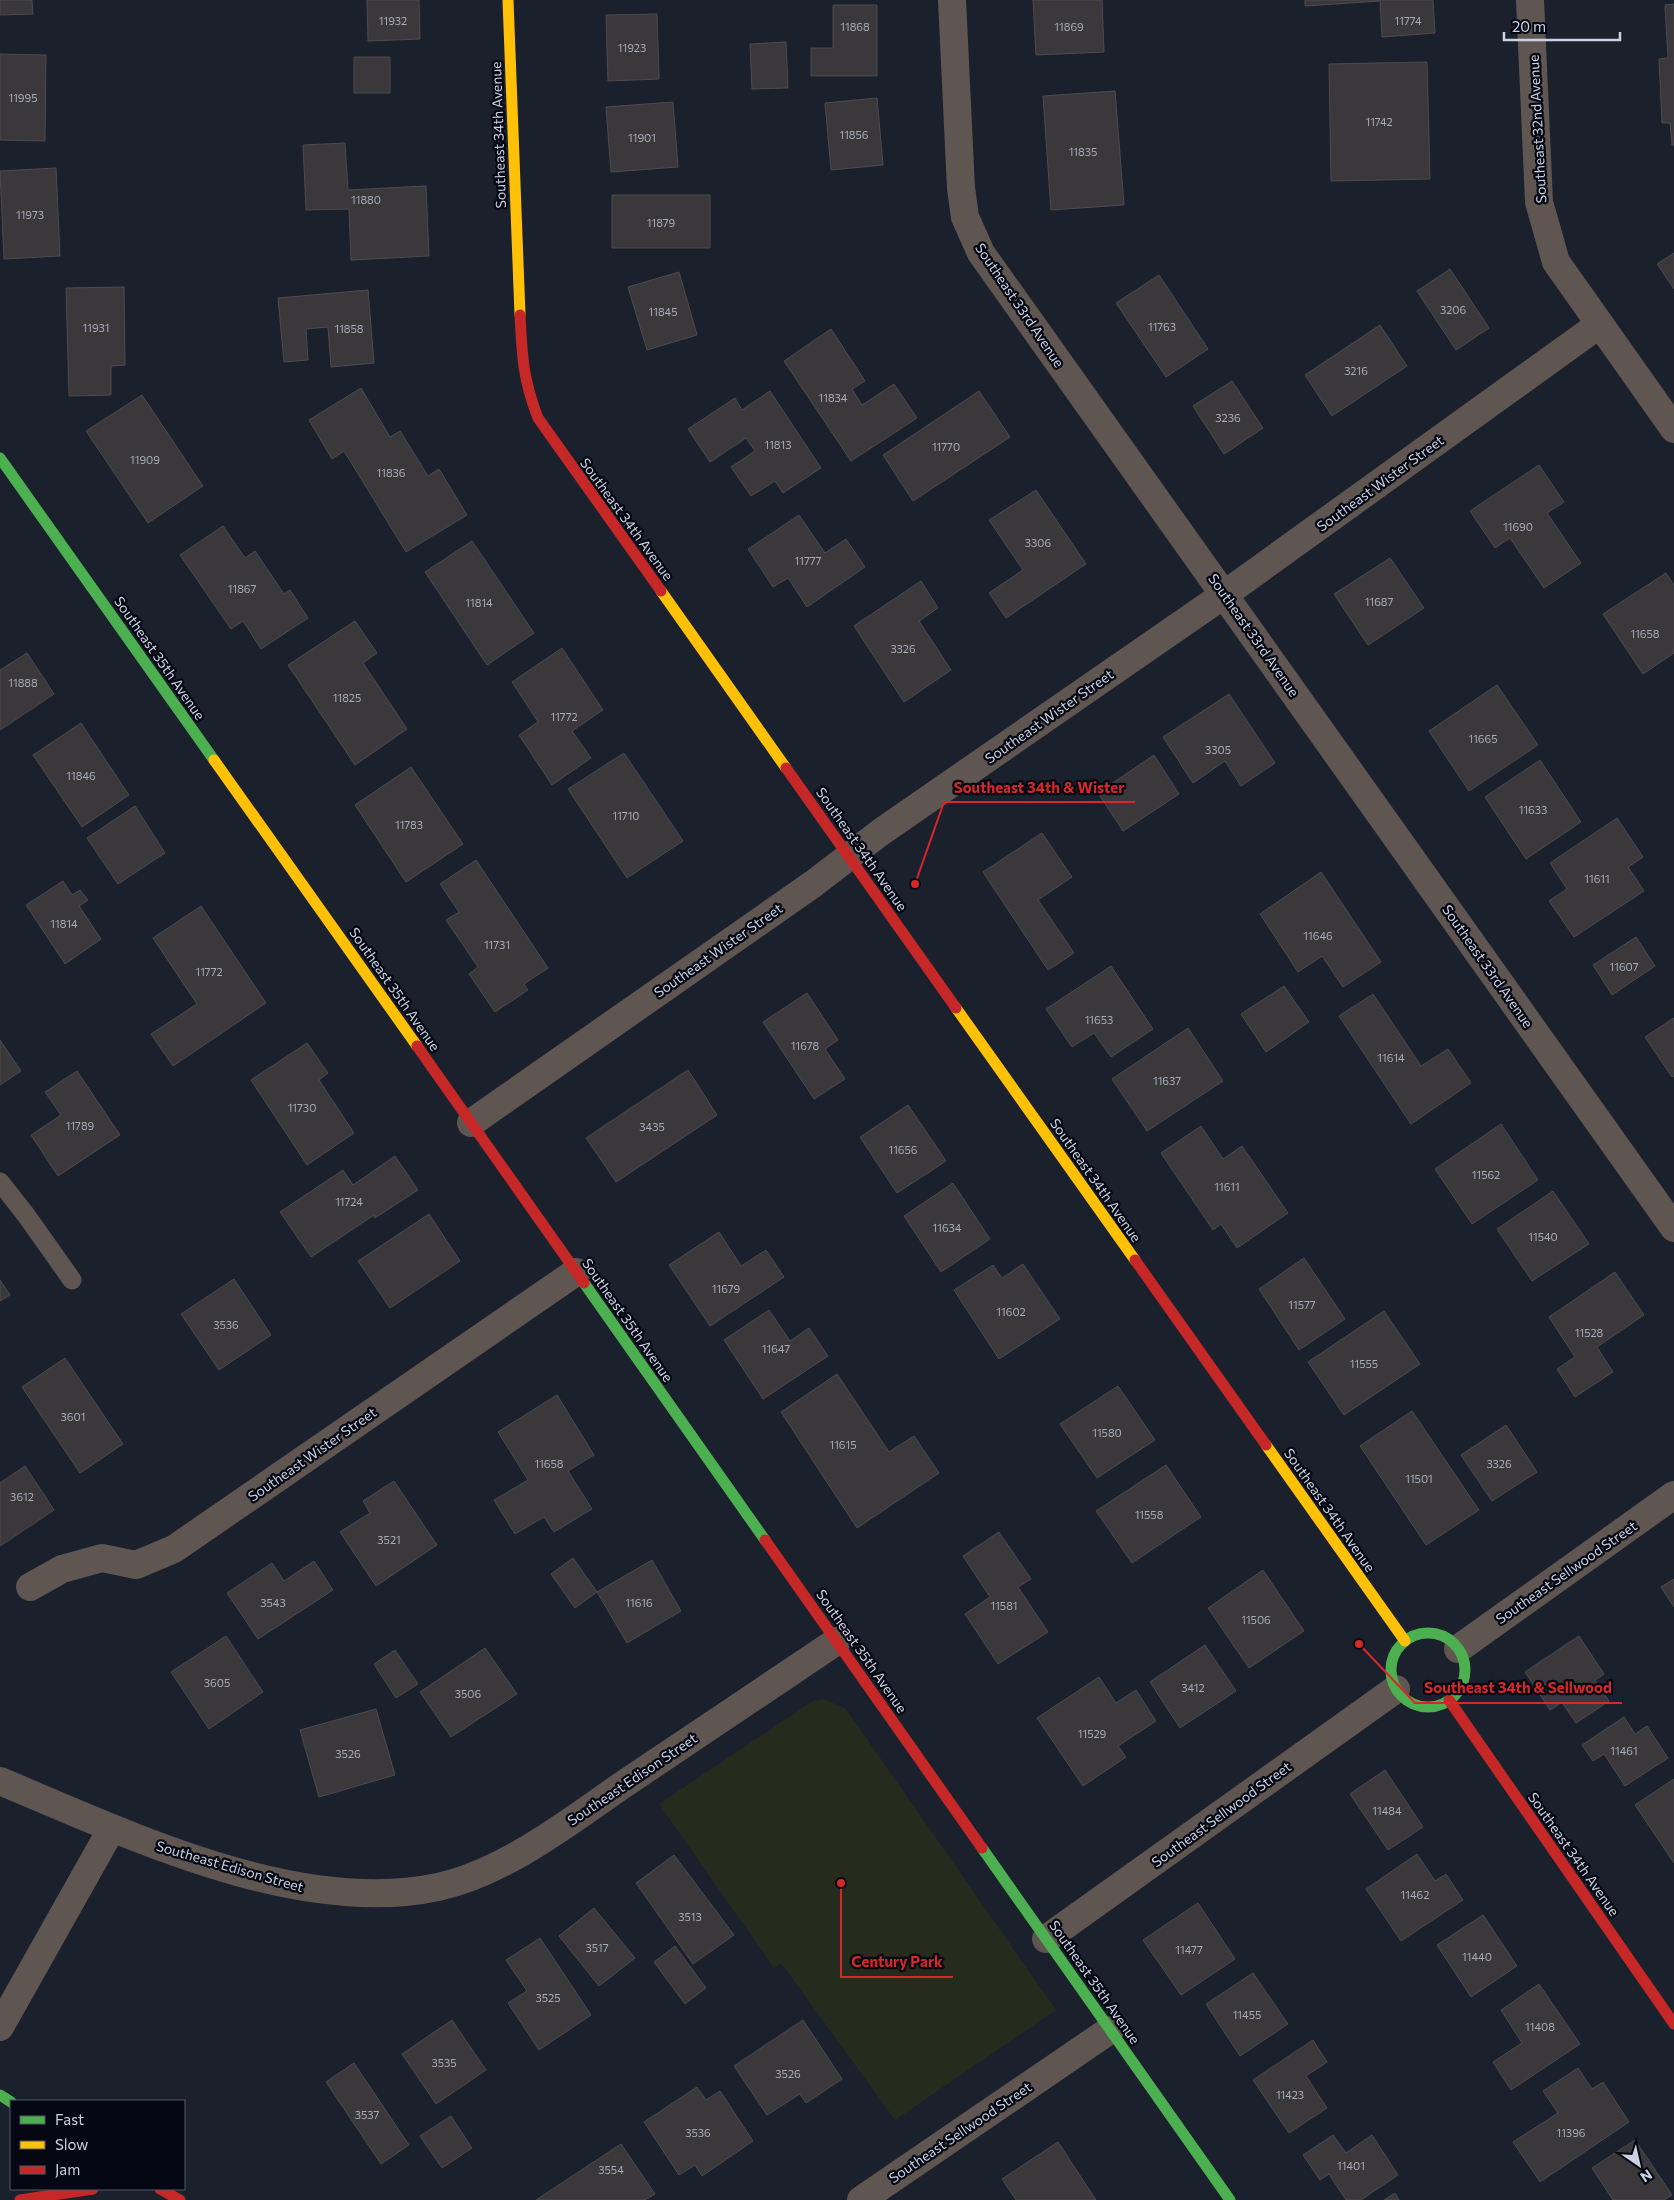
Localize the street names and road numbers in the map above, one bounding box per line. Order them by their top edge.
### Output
street label: Southeast 32nd Avenue [1525,54,1549,204]
street label: Southeast 34th Avenue [487,61,509,209]
street label: Southeast 33rd Avenue [972,240,1068,370]
street label: Southeast Wister Street [1313,431,1447,535]
street label: Southeast 34th Avenue [577,454,677,584]
street label: Southeast 33rd Avenue [1205,570,1303,700]
street label: Southeast 35th Avenue [111,593,209,723]
street label: Southeast Wister Street [982,665,1117,767]
street label: Southeast 34th Avenue [813,784,911,914]
street label: Southeast Wister Street [651,899,786,1001]
street label: Southeast 33rd Avenue [1439,901,1537,1031]
street label: Southeast 35th Avenue [346,924,444,1054]
street label: Southeast 34th Avenue [1047,1115,1145,1245]
street label: Southeast 35th Avenue [579,1255,677,1385]
street label: Southeast Wister Street [245,1403,380,1505]
street label: Southeast 34th Avenue [1281,1445,1379,1575]
street label: Southeast Sellwood Street [1492,1517,1640,1627]
street label: Southeast 35th Avenue [813,1586,911,1716]
street label: Southeast Edison Street [564,1729,700,1829]
street label: Southeast Sellwood Street [1148,1757,1294,1870]
street label: Southeast 34th Avenue [1525,1789,1623,1919]
street label: Southeast Edison Street [154,1837,306,1895]
street label: Southeast 35th Avenue [1046,1917,1144,2047]
street label: Southeast Sellwood Street [885,2078,1035,2186]

